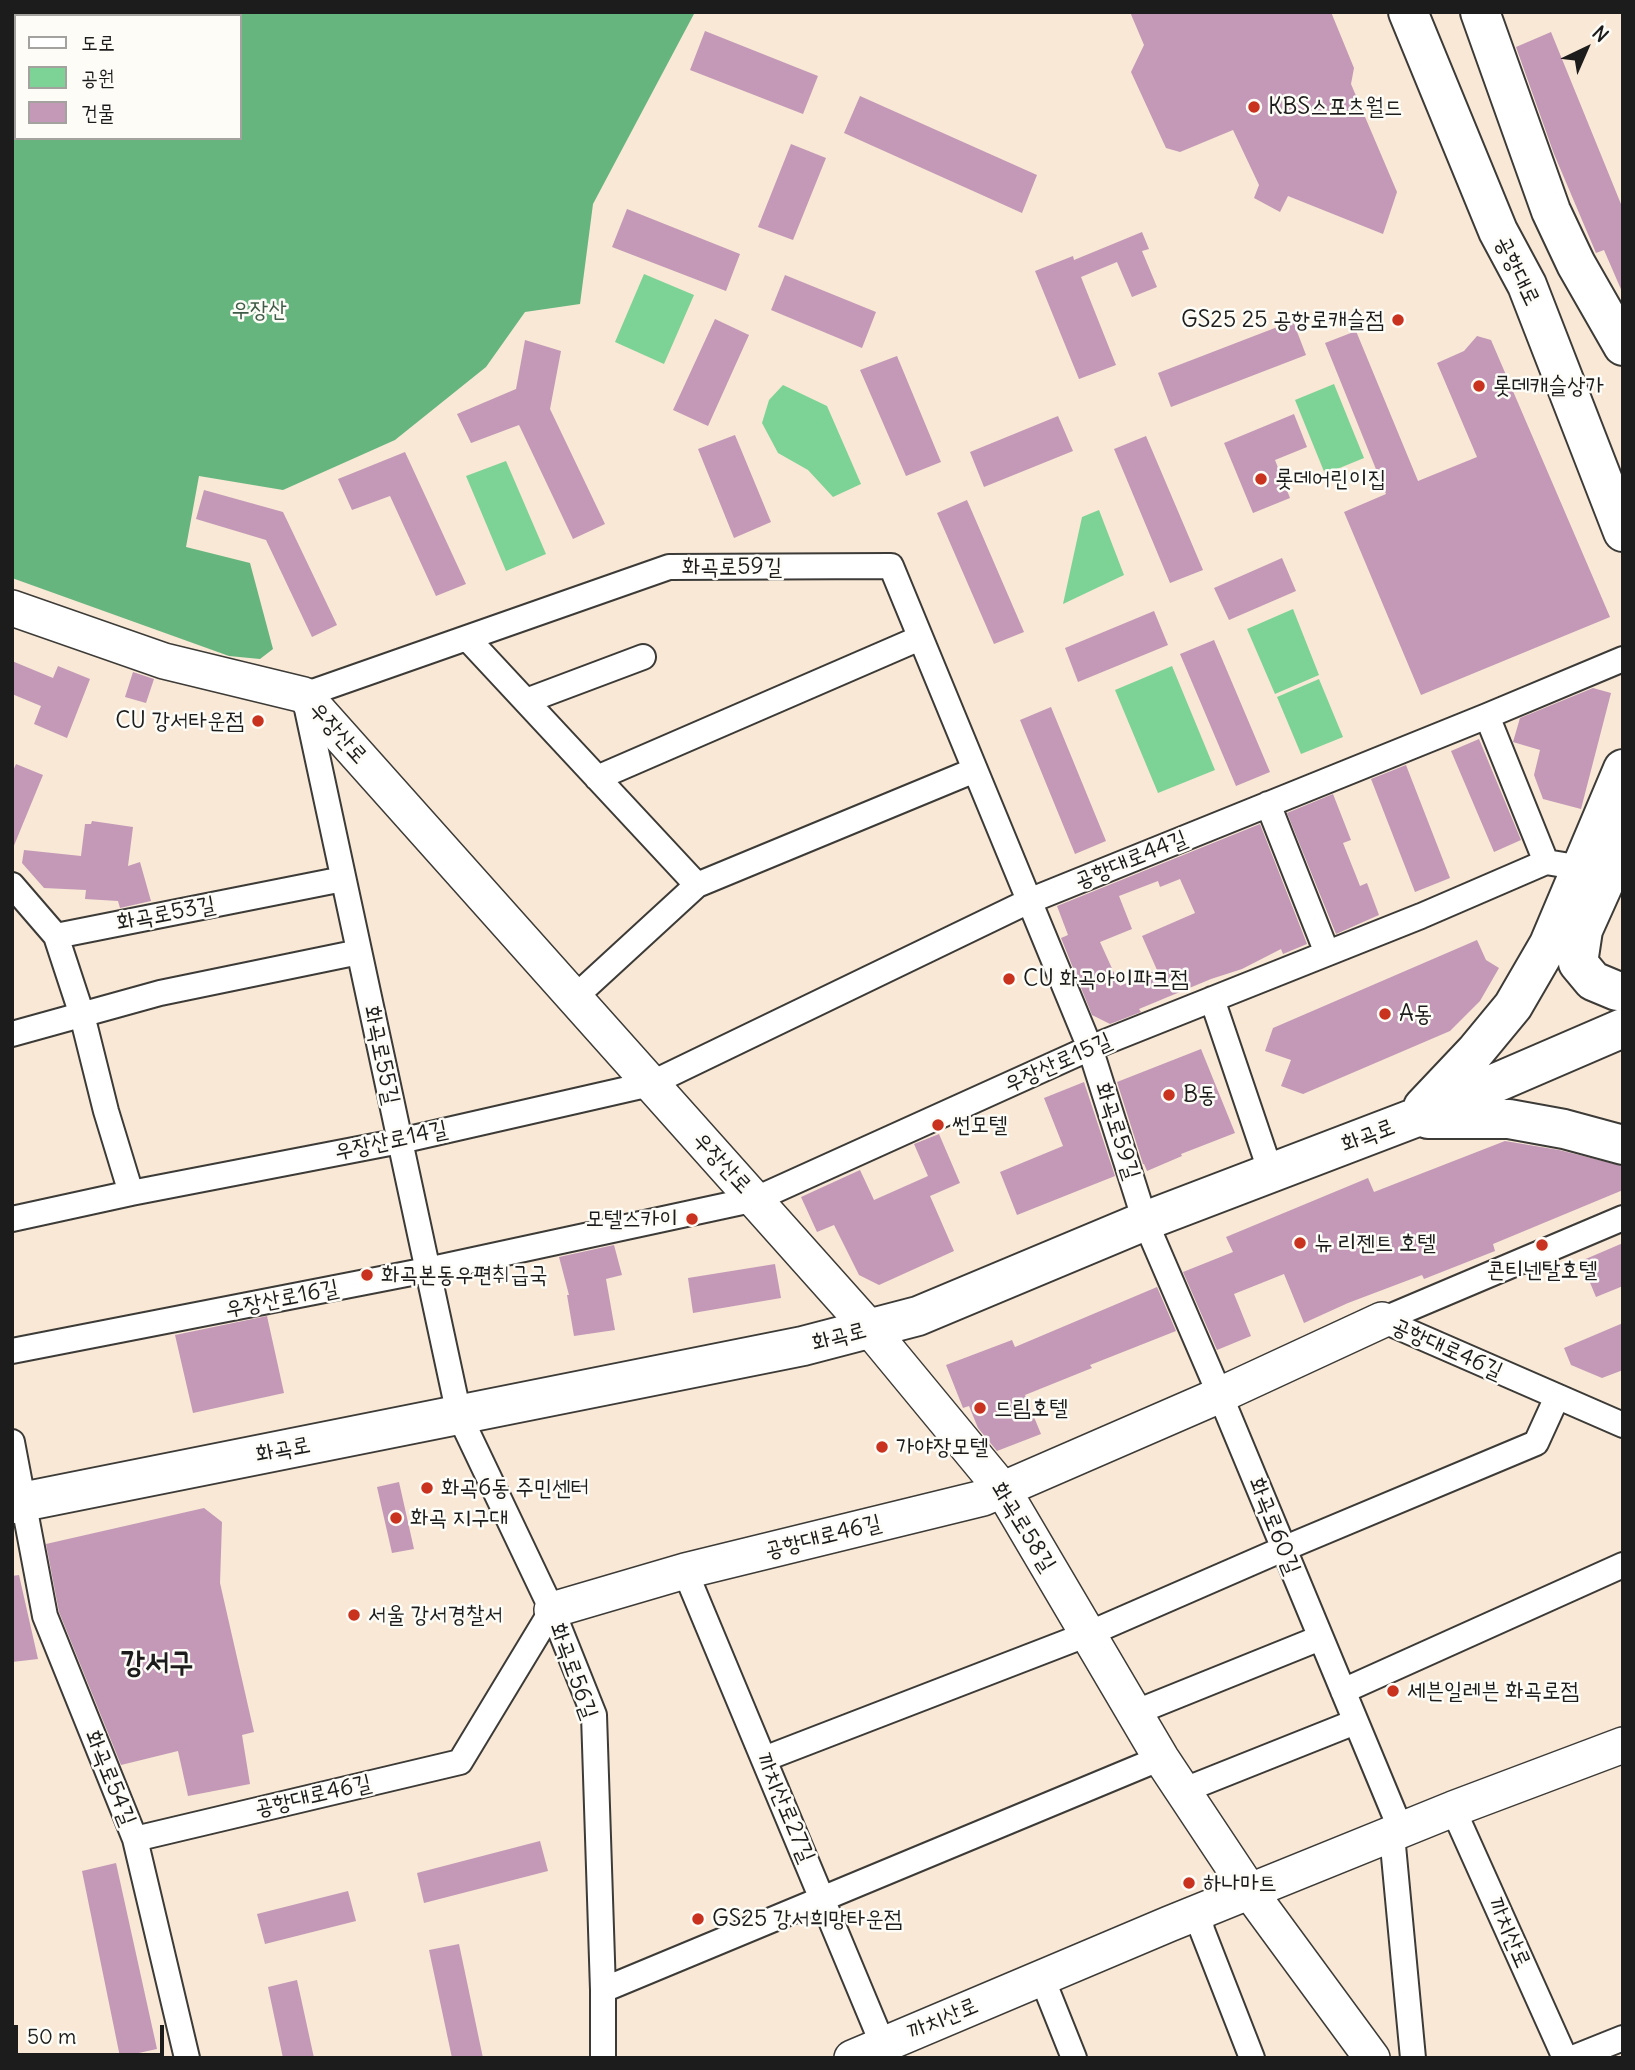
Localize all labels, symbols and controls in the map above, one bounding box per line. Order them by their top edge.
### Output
legend [14,14,242,140]
north arrow [1551,14,1621,84]
text: N [1588,21,1614,47]
text: 도로 [81,29,115,56]
text: 공원 [81,64,115,91]
place label: KBS스포츠월드 [1268,93,1403,121]
text: 건물 [81,99,115,126]
marker: KBS스포츠월드 [1246,99,1262,115]
street label: 공항대로 [1488,232,1546,310]
park label: 우장산 [231,296,287,324]
place label: GS25 25 공항로캐슬점 [1181,306,1384,334]
marker: GS25 25 공항로캐슬점 [1390,312,1406,328]
place label: 롯데캐슬상가 [1493,372,1604,400]
marker: 롯데캐슬상가 [1471,378,1487,394]
place label: 롯데어린이집 [1275,465,1386,493]
marker: 롯데어린이집 [1253,471,1269,487]
street label: 화곡로59길 [682,553,782,581]
street label: 우장산로 [303,696,373,770]
place label: CU 강서타운점 [115,707,244,735]
marker: CU 강서타운점 [250,713,266,729]
street label: 공항대로44길 [1071,825,1191,895]
street label: 화곡로53길 [114,891,218,937]
place label: CU 화곡아이파크점 [1023,965,1189,993]
marker: CU 화곡아이파크점 [1001,971,1017,987]
place label: A동 [1399,1000,1432,1028]
street label: 화곡로55길 [357,1003,405,1107]
marker: A동 [1377,1006,1393,1022]
street label: 우장산로15길 [1000,1027,1116,1099]
street label: 화곡로59길 [1088,1079,1146,1183]
place label: B동 [1183,1081,1217,1109]
marker: B동 [1161,1087,1177,1103]
place label: 썬모텔 [952,1111,1008,1139]
street label: 화곡로 [1337,1113,1399,1159]
street label: 우장산로14길 [332,1116,450,1166]
marker: 썬모텔 [930,1117,946,1133]
street label: 우장산로 [687,1127,757,1199]
place label: 모텔스카이 [585,1205,678,1233]
marker: 모텔스카이 [684,1211,700,1227]
place label: 뉴 리젠트 호텔 [1314,1229,1436,1257]
marker: 뉴 리젠트 호텔 [1292,1235,1308,1251]
marker: 콘티넨탈호텔 [1534,1237,1550,1253]
place label: 콘티넨탈호텔 [1486,1256,1598,1284]
place label: 화곡본동우편취급국 [381,1261,548,1289]
marker: 화곡본동우편취급국 [359,1267,375,1283]
street label: 우장산로16길 [223,1274,341,1324]
street label: 공항대로46길 [1387,1312,1507,1386]
street label: 화곡로 [809,1316,869,1358]
place label: 드림호텔 [994,1394,1068,1422]
marker: 드림호텔 [972,1400,988,1416]
street label: 화곡로 [253,1431,313,1469]
place label: 가야장모텔 [896,1433,989,1461]
marker: 가야장모텔 [874,1439,890,1455]
street label: 화곡로60길 [1242,1473,1306,1579]
place label: 화곡6동 주민센터 [441,1474,589,1502]
street label: 화곡로58길 [985,1477,1061,1577]
marker: 화곡6동 주민센터 [419,1480,435,1496]
place label: 화곡 지구대 [410,1504,508,1532]
street label: 공항대로46길 [762,1509,884,1565]
marker: 화곡 지구대 [388,1510,404,1526]
place label: 서울 강서경찰서 [368,1601,503,1629]
marker: 서울 강서경찰서 [346,1607,362,1623]
street label: 화곡로56길 [543,1619,603,1723]
district label: 강서구 [121,1645,193,1681]
place label: 세븐일레븐 화곡로점 [1407,1677,1579,1705]
marker: 세븐일레븐 화곡로점 [1385,1683,1401,1699]
street label: 화곡로54길 [78,1726,142,1830]
street label: 까치산로27길 [750,1749,820,1867]
street label: 공항대로46길 [252,1769,374,1823]
place label: 하나마트 [1203,1869,1277,1897]
marker: 하나마트 [1181,1875,1197,1891]
street label: 까치산로 [1481,1894,1537,1972]
place label: GS25 강서희망타운점 [712,1905,902,1933]
marker: GS25 강서희망타운점 [690,1911,706,1927]
street label: 까치산로 [904,1992,982,2046]
scale bar [18,2010,168,2054]
text: 50 m [27,2023,76,2050]

